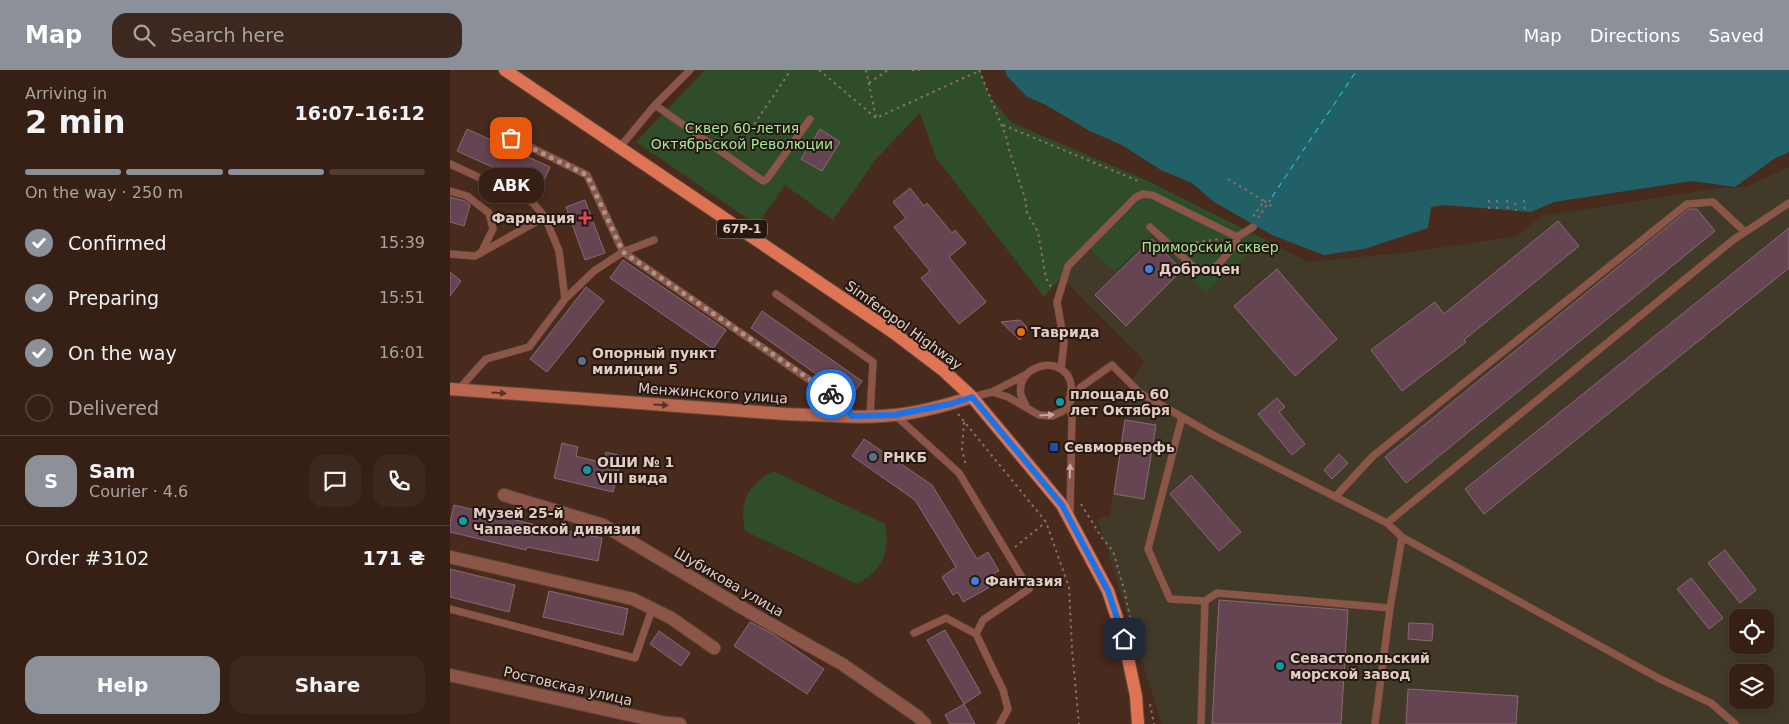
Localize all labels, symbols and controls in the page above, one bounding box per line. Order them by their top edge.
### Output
search box [112,13,462,58]
text: Map [25,21,82,49]
icon: search [130,21,158,49]
text: Search here [170,24,284,46]
text: Map [1524,25,1562,46]
text: Directions [1590,25,1680,46]
text: Saved [1708,25,1764,46]
text: Arriving in [25,84,107,103]
text: 16:07–16:12 [295,102,425,124]
text: 2 min [25,103,126,141]
pin [490,117,532,159]
park label: Сквер 60-летия Октябрьской Революции [651,120,833,152]
icon: bag [497,124,525,152]
callout: АВК [478,168,544,203]
text: АВК [493,176,530,195]
text: On the way · 250 m [25,183,183,202]
place label: Фармация [492,210,575,226]
marker: Фармация [579,212,591,224]
road number: 67Р-1 [717,220,767,238]
icon: check [25,229,53,257]
text: Confirmed [68,232,167,254]
text: 15:39 [379,233,425,252]
park label: Приморский сквер [1141,239,1279,255]
place label: Доброцен [1159,261,1240,277]
marker: Доброцен [1143,263,1155,275]
street label: Simferopol Highway [843,277,965,373]
icon: check [25,284,53,312]
text: Preparing [68,287,159,309]
text: 15:51 [379,288,425,307]
place label: Таврида [1031,324,1099,340]
marker: Таврида [1015,326,1027,338]
icon: check [25,339,53,367]
text: On the way [68,342,177,364]
text: 16:01 [379,343,425,362]
place label: Опорный пункт милиции 5 [592,345,717,377]
marker: Опорный пункт милиции 5 [576,355,588,367]
courier [806,369,856,419]
street label: Менжинского улица [637,380,789,406]
icon: bike [817,380,845,408]
place label: площадь 60 лет Октября [1070,386,1170,418]
one-way arrow [491,389,507,397]
marker: площадь 60 лет Октября [1054,396,1066,408]
text: Delivered [68,397,159,419]
one-way arrow [653,401,669,409]
one-way arrow [1040,410,1056,418]
place label: Севморверфь [1064,439,1175,455]
marker: Севморверфь [1048,441,1060,453]
place label: РНКБ [883,449,927,465]
marker: РНКБ [867,451,879,463]
place label: ОШИ № 1 VIII вида [597,454,674,486]
button: chat [309,455,361,507]
button: phone [373,455,425,507]
text: Sam [89,460,135,482]
one-way arrow [1067,463,1075,479]
marker: ОШИ № 1 VIII вида [581,464,593,476]
text: S [44,470,58,492]
text: Courier · 4.6 [89,482,188,501]
place label: Музей 25-й Чапаевской дивизии [473,505,641,537]
marker: Музей 25-й Чапаевской дивизии [457,515,469,527]
street label: Шубикова улица [671,544,787,620]
text: Order #3102 [25,547,149,569]
text: 171 ₴ [362,547,425,569]
place label: Фантазия [985,573,1063,589]
marker: Фантазия [969,575,981,587]
map controls [1729,609,1774,709]
button: locate [1729,609,1774,654]
pin [1103,618,1145,660]
icon: home [1110,625,1138,653]
place label: Севастопольский морской завод [1290,650,1430,682]
button: Help [25,656,220,714]
button: Share [230,656,425,714]
marker: Севастопольский морской завод [1274,660,1286,672]
street label: Ростовская улица [502,663,634,709]
button: layers [1729,664,1774,709]

